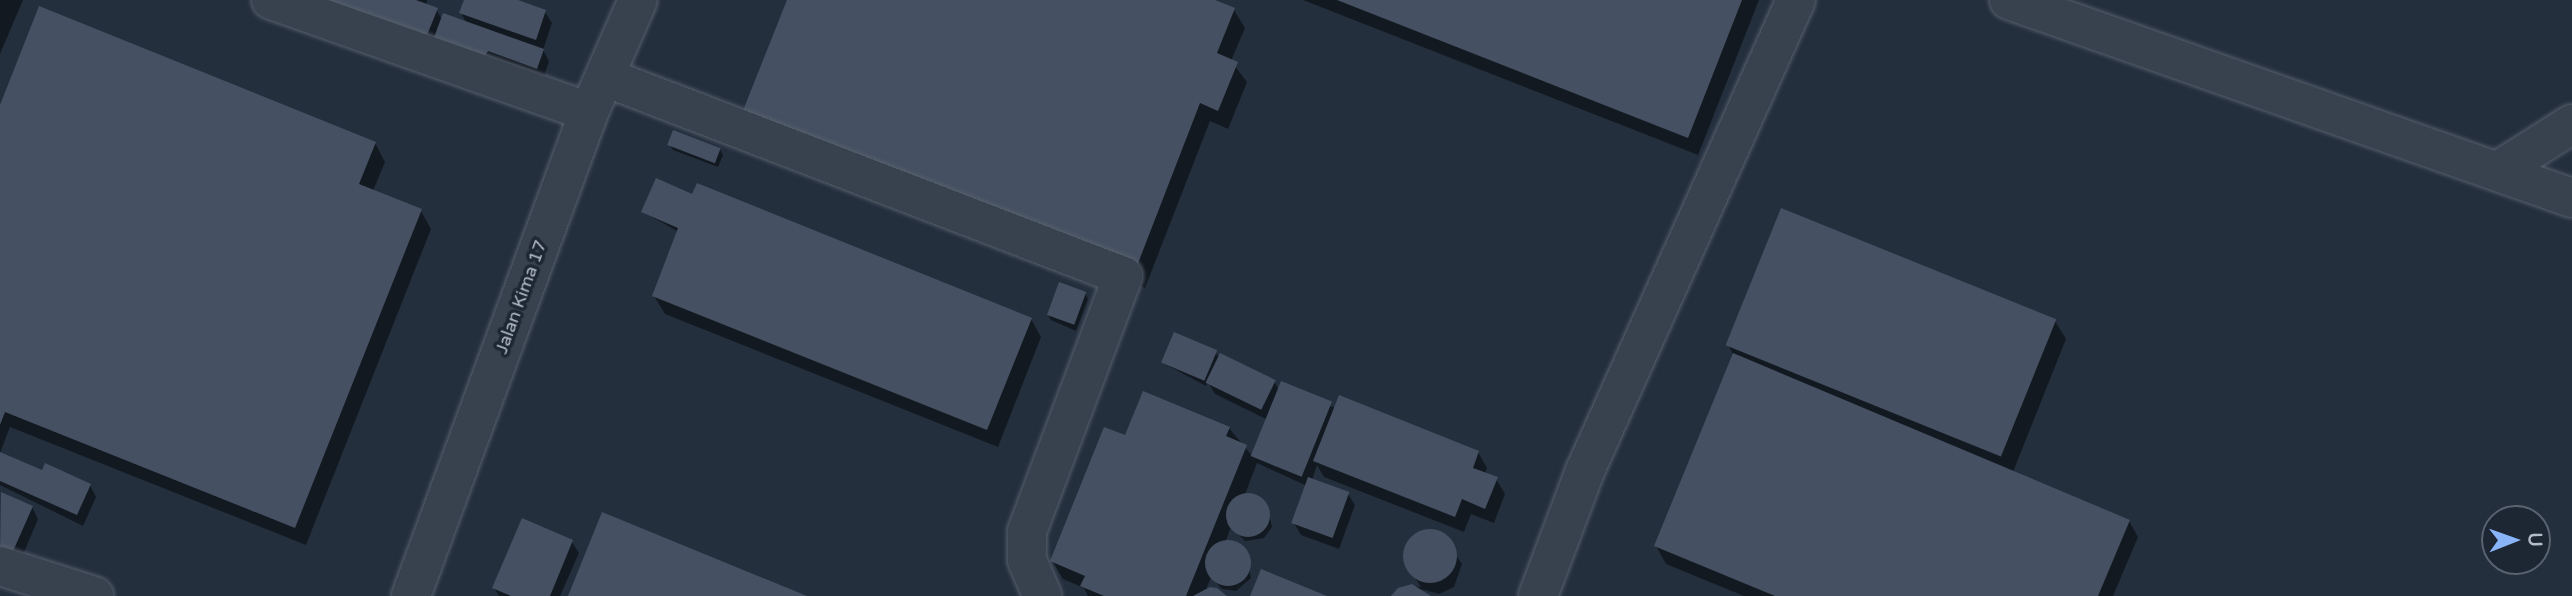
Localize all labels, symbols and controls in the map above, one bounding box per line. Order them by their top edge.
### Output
street label: Jalan Kima 17 [490,237,552,357]
north arrow [2481,505,2551,575]
text: U [2524,532,2546,547]

